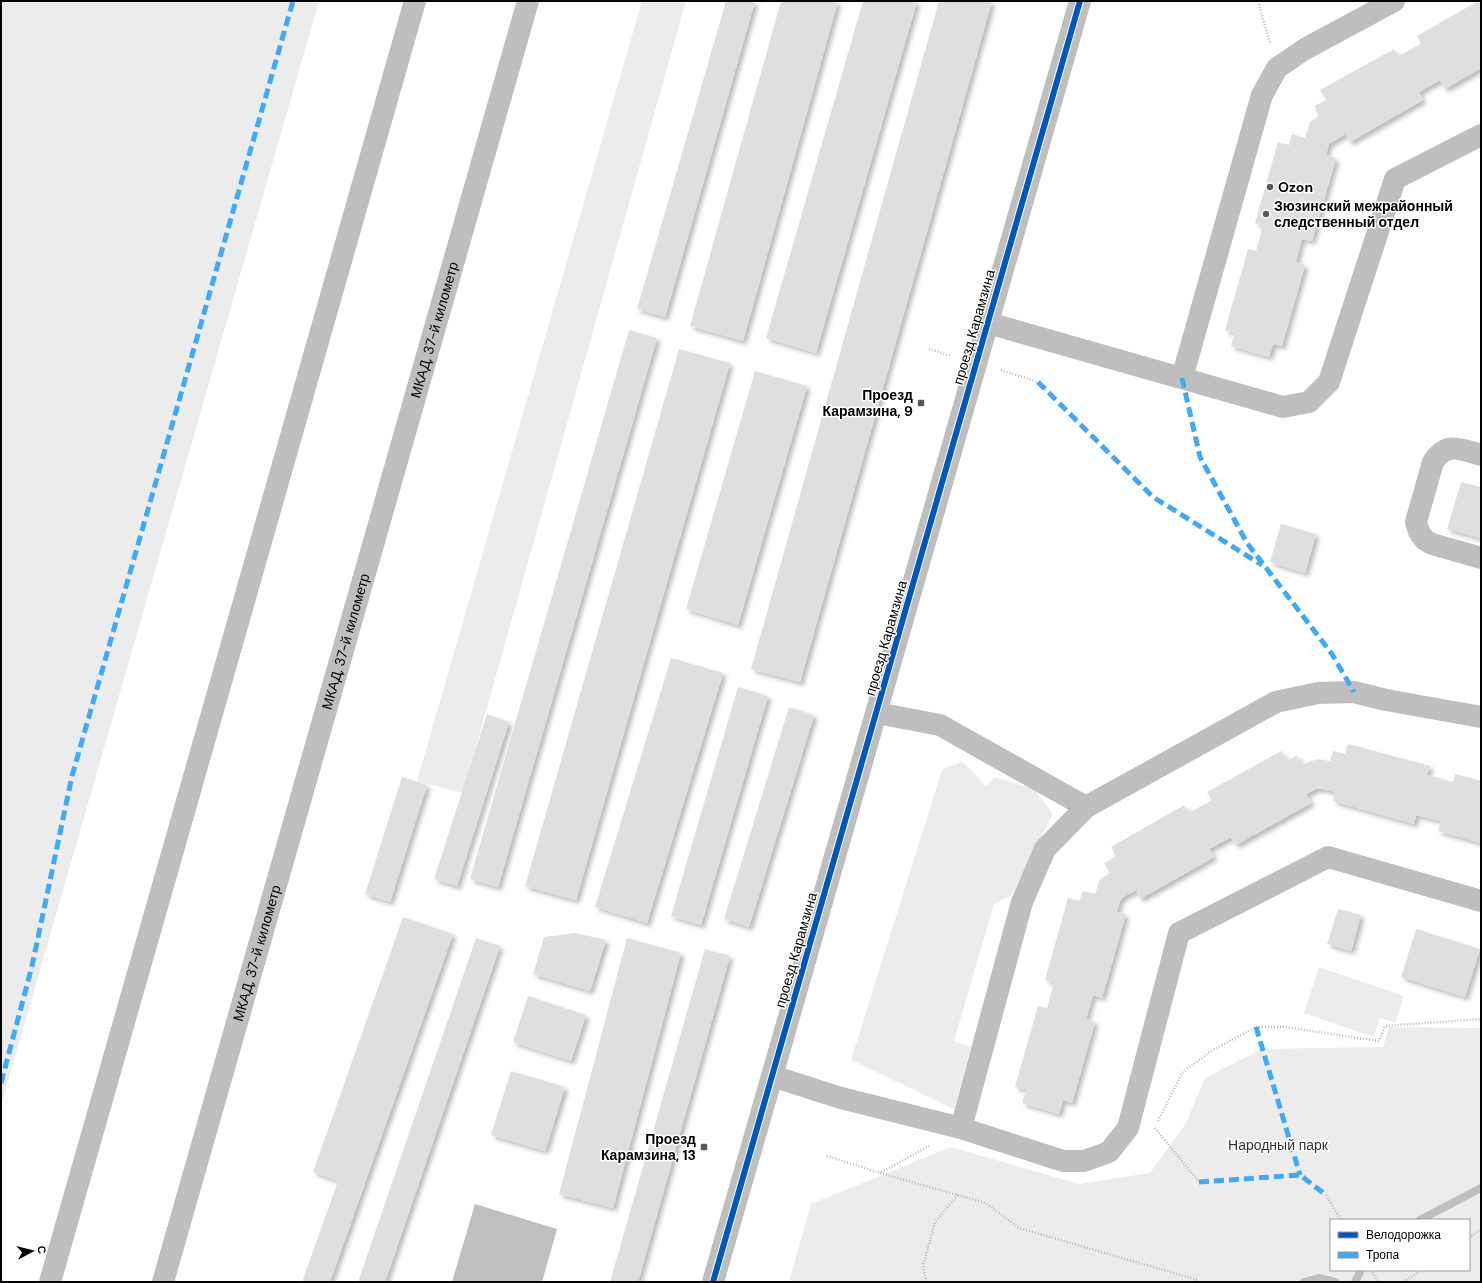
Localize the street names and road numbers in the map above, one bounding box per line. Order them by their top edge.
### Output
street label: МКАД, 37-й километр [406,259,462,400]
street label: проезд Карамзина [949,267,999,387]
street label: МКАД, 37-й километр [318,571,374,712]
street label: проезд Карамзина [861,578,911,698]
street label: МКАД, 37-й километр [229,883,285,1023]
street label: проезд Карамзина [771,890,821,1010]

